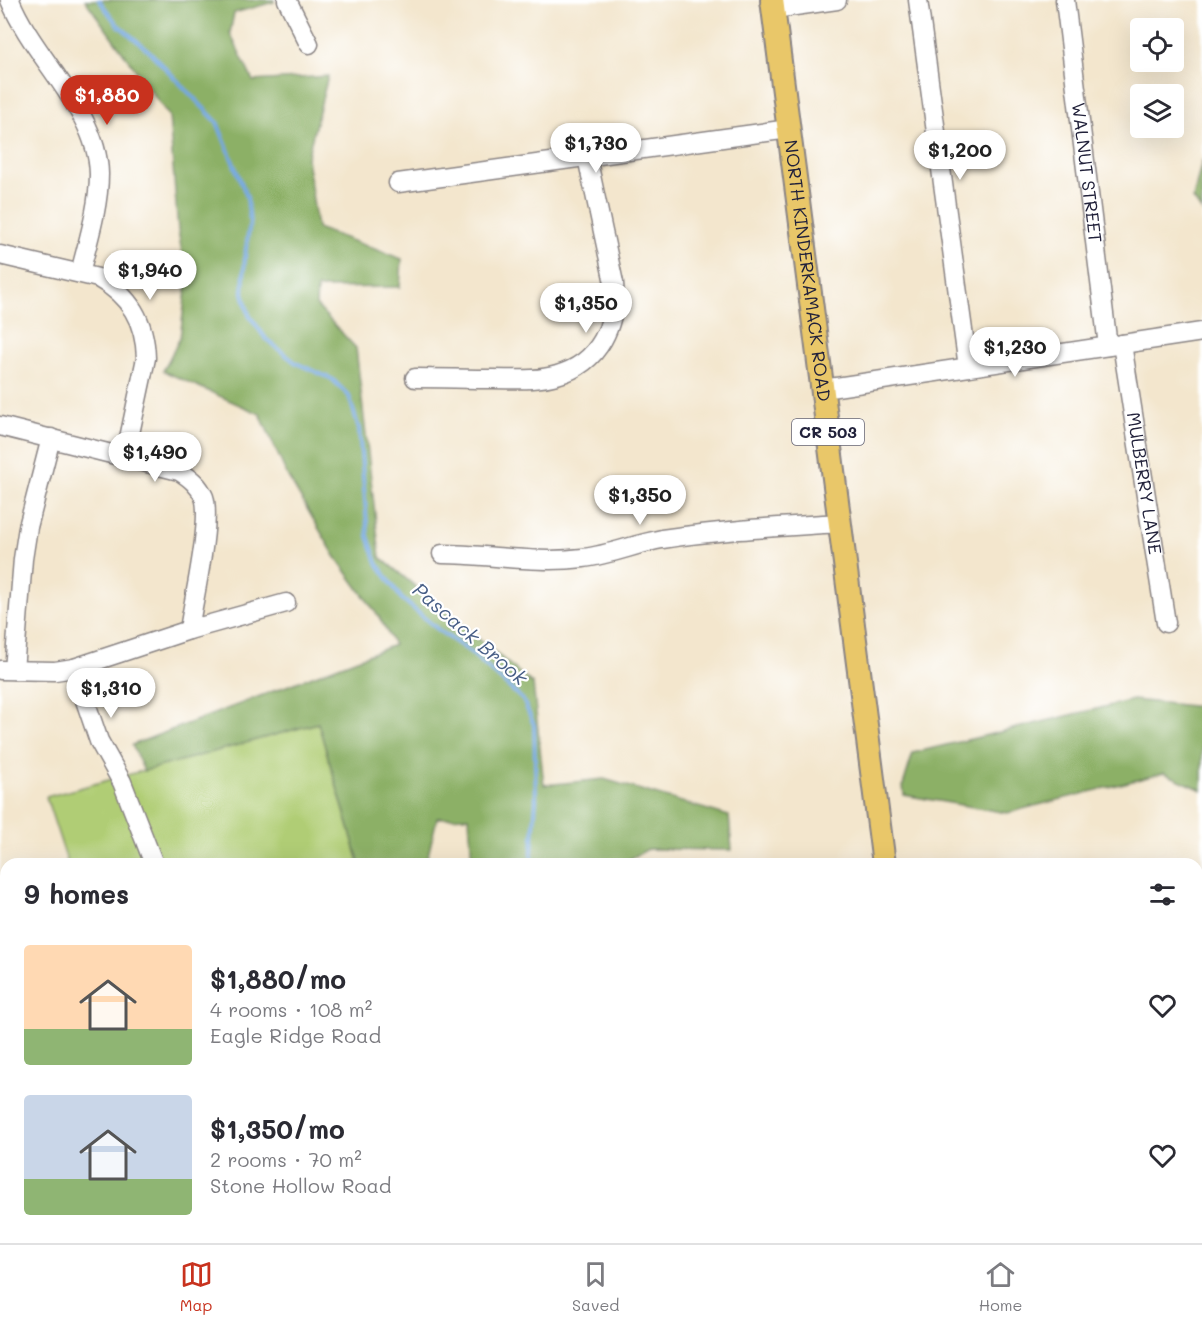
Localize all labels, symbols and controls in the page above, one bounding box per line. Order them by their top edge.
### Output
map controls [1130,18,1184,138]
button: locate [1130,18,1184,72]
pin: $1,880 [58,75,156,126]
text: $1,880 [74,81,140,107]
button: layers [1130,84,1184,138]
street label: WALNUT STREET [1067,101,1108,244]
pin: $1,730 [547,123,645,174]
text: $1,730 [564,129,628,155]
pin: $1,200 [911,130,1009,181]
text: $1,200 [928,136,992,162]
street label: NORTH KINDERKAMACK ROAD [779,138,837,403]
pin: $1,940 [101,250,199,301]
text: $1,940 [118,256,182,282]
pin: $1,350 [537,283,635,334]
text: $1,350 [554,289,618,315]
pin: $1,230 [966,327,1064,378]
text: $1,230 [983,333,1047,359]
street label: MULBERRY LANE [1122,410,1168,556]
road number: CR 503 [792,419,864,445]
pin: $1,490 [106,432,204,483]
text: $1,490 [123,438,187,464]
pin: $1,350 [591,475,689,526]
text: $1,350 [608,481,672,507]
water label: Pascack Brook [408,576,534,691]
pin: $1,310 [62,668,160,719]
text: $1,310 [80,674,142,700]
text: 9 homes [24,877,129,911]
icon: filters [1146,878,1179,911]
text: $1,880/mo [210,962,346,996]
icon: home [72,969,144,1041]
icon: heart [1146,989,1179,1022]
text: 4 rooms · 108 m² [210,996,372,1022]
text: Eagle Ridge Road [210,1022,381,1048]
text: $1,350/mo [210,1112,345,1146]
icon: home [72,1119,144,1191]
icon: heart [1146,1139,1179,1172]
text: 2 rooms · 70 m² [210,1146,362,1172]
text: Stone Hollow Road [210,1172,392,1198]
tab: Map [180,1258,213,1315]
tab: Saved [572,1258,619,1315]
tab: Home [979,1258,1022,1315]

